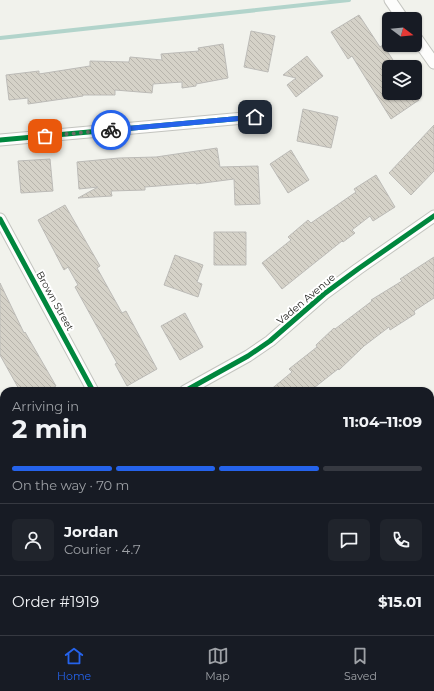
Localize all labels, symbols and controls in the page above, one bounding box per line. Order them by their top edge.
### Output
north arrow [382,12,422,52]
map controls [382,12,422,100]
button: layers [382,60,422,100]
pin [238,100,272,134]
icon: home [244,106,266,128]
courier [91,110,131,150]
pin [28,119,62,153]
icon: bike [100,119,122,141]
icon: bag [34,125,56,147]
street label: Brown Street [33,269,77,333]
street label: Vaden Avenue [274,271,338,327]
text: Arriving in [12,398,79,414]
text: 11:04–11:09 [343,412,422,431]
text: 2 min [12,413,88,445]
text: On the way · 70 m [12,477,129,493]
button: person [12,519,54,561]
button: chat [328,519,370,561]
button: phone [380,519,422,561]
text: Jordan [64,522,118,541]
text: Courier · 4.7 [64,541,141,557]
text: Order #1919 [12,592,99,611]
text: $15.01 [378,592,422,611]
tab: Home [57,645,91,683]
tab: Map [205,645,230,683]
tab: Saved [344,645,377,683]

